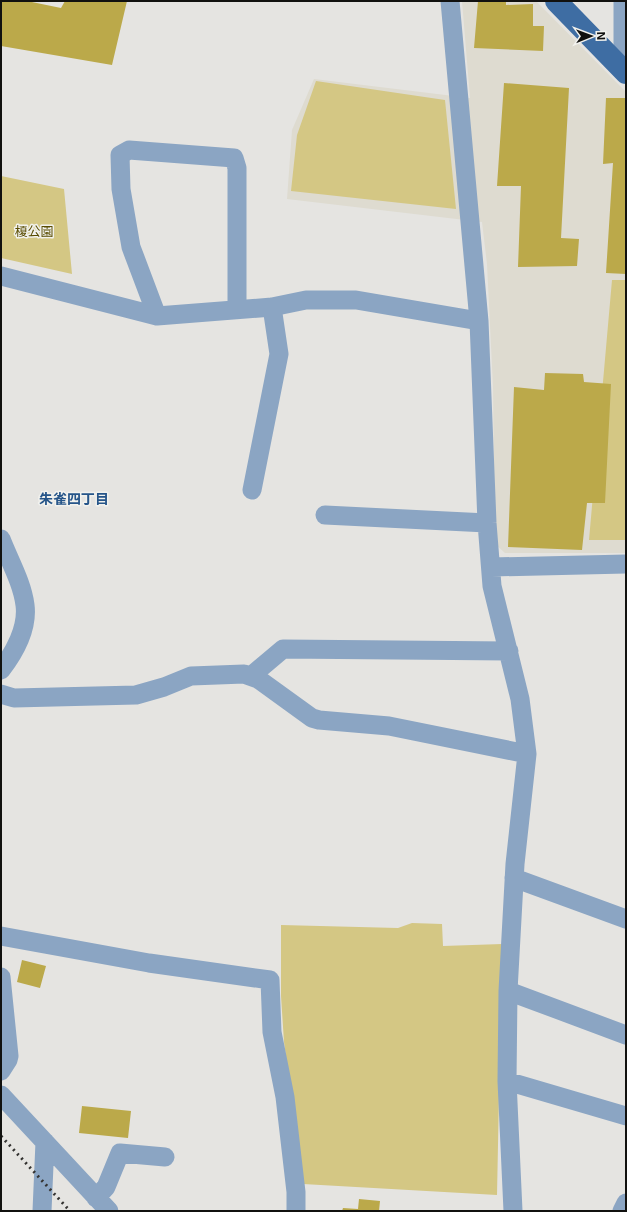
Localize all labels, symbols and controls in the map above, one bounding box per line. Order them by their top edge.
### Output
north arrow [571,16,611,56]
text: N [594,32,608,40]
park label: 榎公園 [14,223,54,239]
district label: 朱雀四丁目 [39,490,109,507]

